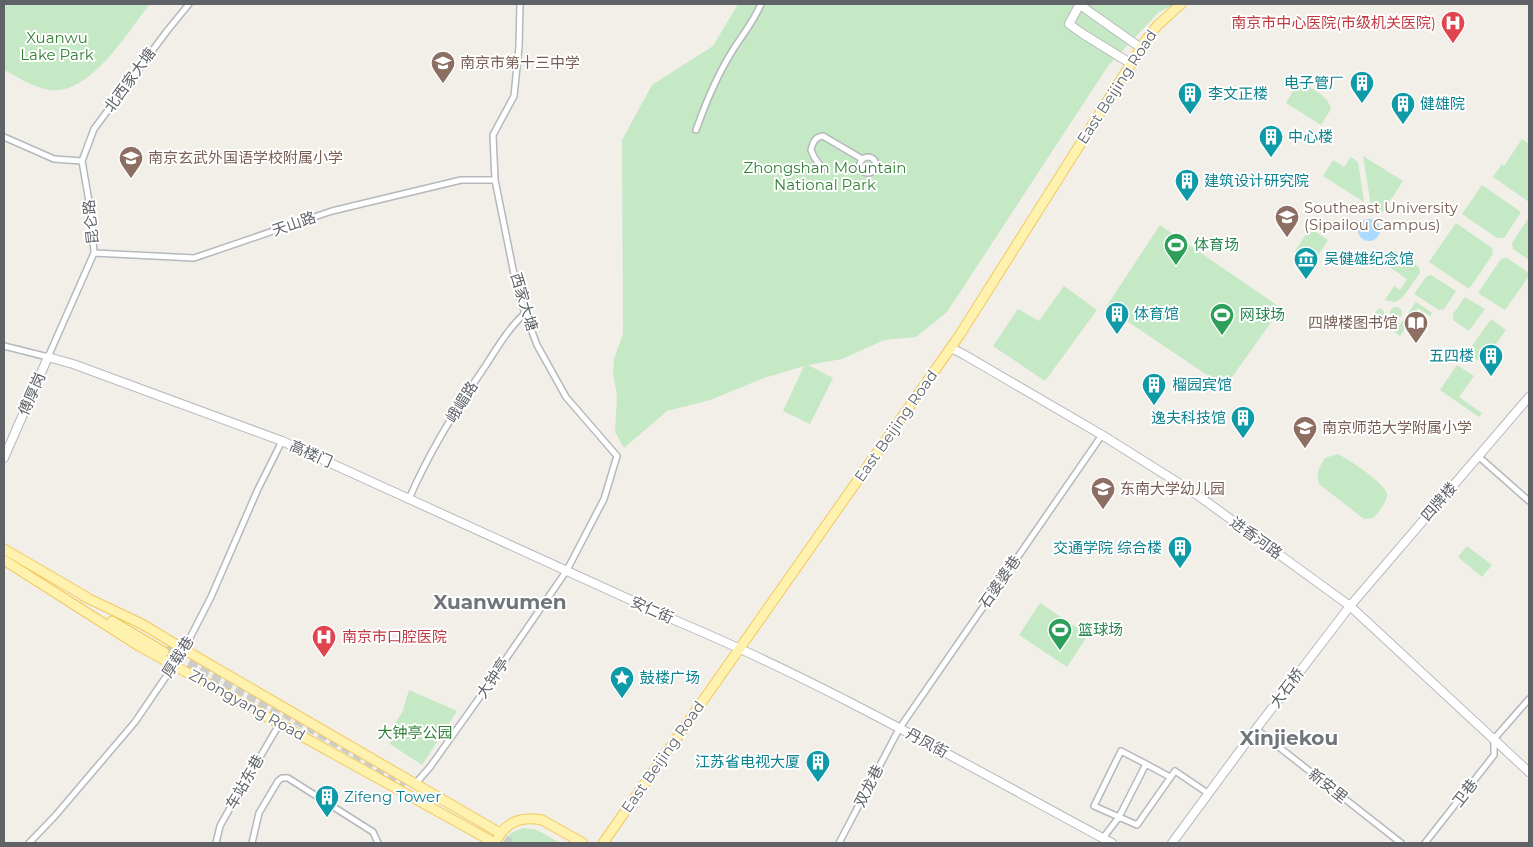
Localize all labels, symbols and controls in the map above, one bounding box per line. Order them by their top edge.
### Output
hospital icon: 南京市中心医院(市级机关医院) [1440,10,1466,44]
place label: 南京市中心医院(市级机关医院) [1231,13,1436,32]
street label: East Beijing Road [1073,26,1161,147]
park label: Xuanwu Lake Park [20,28,94,64]
street label: 北西家大塘 [100,44,159,116]
school or university icon: 南京市第十三中学 [430,50,456,84]
place label: 南京市第十三中学 [460,53,580,72]
building icon: 电子管厂 [1349,70,1375,104]
place label: 电子管厂 [1284,73,1344,92]
building icon: 李文正楼 [1177,81,1203,115]
place label: 李文正楼 [1208,84,1268,103]
building icon: 健雄院 [1390,91,1416,125]
place label: 健雄院 [1420,94,1465,113]
building icon: 中心楼 [1258,124,1284,158]
place label: 中心楼 [1288,127,1333,146]
school or university icon: 南京玄武外国语学校附属小学 [118,145,144,179]
place label: 南京玄武外国语学校附属小学 [148,148,343,167]
park label: Zhongshan Mountain National Park [744,158,906,194]
building icon: 建筑设计研究院 [1174,168,1200,202]
place label: 建筑设计研究院 [1204,171,1309,190]
place label: Southeast University (Sipailou Campus) [1304,198,1459,234]
street label: 昆仑路 [79,199,102,245]
school or university icon: Southeast University (Sipailou Campus) [1274,204,1300,238]
street label: 天山路 [269,207,318,240]
sports icon: 体育场 [1163,232,1189,266]
place label: 体育场 [1194,235,1239,254]
museum icon: 吴健雄纪念馆 [1293,246,1319,280]
place label: 吴健雄纪念馆 [1324,249,1414,268]
street label: 西家大塘 [507,270,542,333]
building icon: 体育馆 [1104,301,1130,335]
sports icon: 网球场 [1209,302,1235,336]
place label: 体育馆 [1134,304,1179,323]
place label: 网球场 [1240,305,1285,324]
library icon: 四牌楼图书馆 [1403,310,1429,344]
place label: 四牌楼图书馆 [1308,313,1398,332]
building icon: 五四楼 [1478,343,1504,377]
place label: 五四楼 [1429,346,1474,365]
street label: East Beijing Road [850,366,941,485]
street label: 傅厚岗 [14,369,49,418]
building icon: 榴园宾馆 [1141,372,1167,406]
place label: 榴园宾馆 [1172,375,1232,394]
street label: 峨嵋路 [442,378,482,426]
building icon: 逸夫科技馆 [1230,405,1256,439]
place label: 逸夫科技馆 [1151,408,1226,427]
school or university icon: 南京师范大学附属小学 [1292,415,1318,449]
place label: 南京师范大学附属小学 [1322,418,1472,437]
street label: 高楼门 [287,436,336,471]
school or university icon: 东南大学幼儿园 [1090,476,1116,510]
street label: 四牌楼 [1417,478,1461,525]
place label: 东南大学幼儿园 [1120,479,1225,498]
street label: 进香河路 [1226,512,1286,563]
building icon: 交通学院 综合楼 [1167,535,1193,569]
place label: 交通学院 综合楼 [1053,538,1162,557]
street label: 石婆婆巷 [975,552,1025,612]
district label: Xuanwumen [433,590,567,614]
street label: 安仁街 [628,592,677,627]
sports icon: 篮球场 [1047,617,1073,651]
place label: 篮球场 [1078,620,1123,639]
hospital icon: 南京市口腔医院 [311,624,337,658]
place label: 南京市口腔医院 [342,627,447,646]
street label: 厚载巷 [158,633,198,681]
street label: 大钟亭 [472,654,513,702]
street label: 大石桥 [1265,664,1308,711]
street label: Zhongyang Road [186,665,309,744]
place icon: 鼓楼广场 [609,665,635,699]
place label: 鼓楼广场 [640,668,700,687]
street label: East Beijing Road [617,697,708,816]
park label: 大钟亭公园 [377,723,453,742]
street label: 丹凤街 [903,724,952,762]
district label: Xinjiekou [1240,726,1338,750]
building icon: 江苏省电视大厦 [805,749,831,783]
street label: 车站东巷 [221,751,268,812]
place label: 江苏省电视大厦 [695,752,800,771]
street label: 双龙巷 [850,761,887,810]
street label: 新安里 [1305,764,1352,807]
street label: 卫巷 [1448,775,1481,810]
building icon: Zifeng Tower [314,784,340,818]
place label: Zifeng Tower [344,787,441,806]

